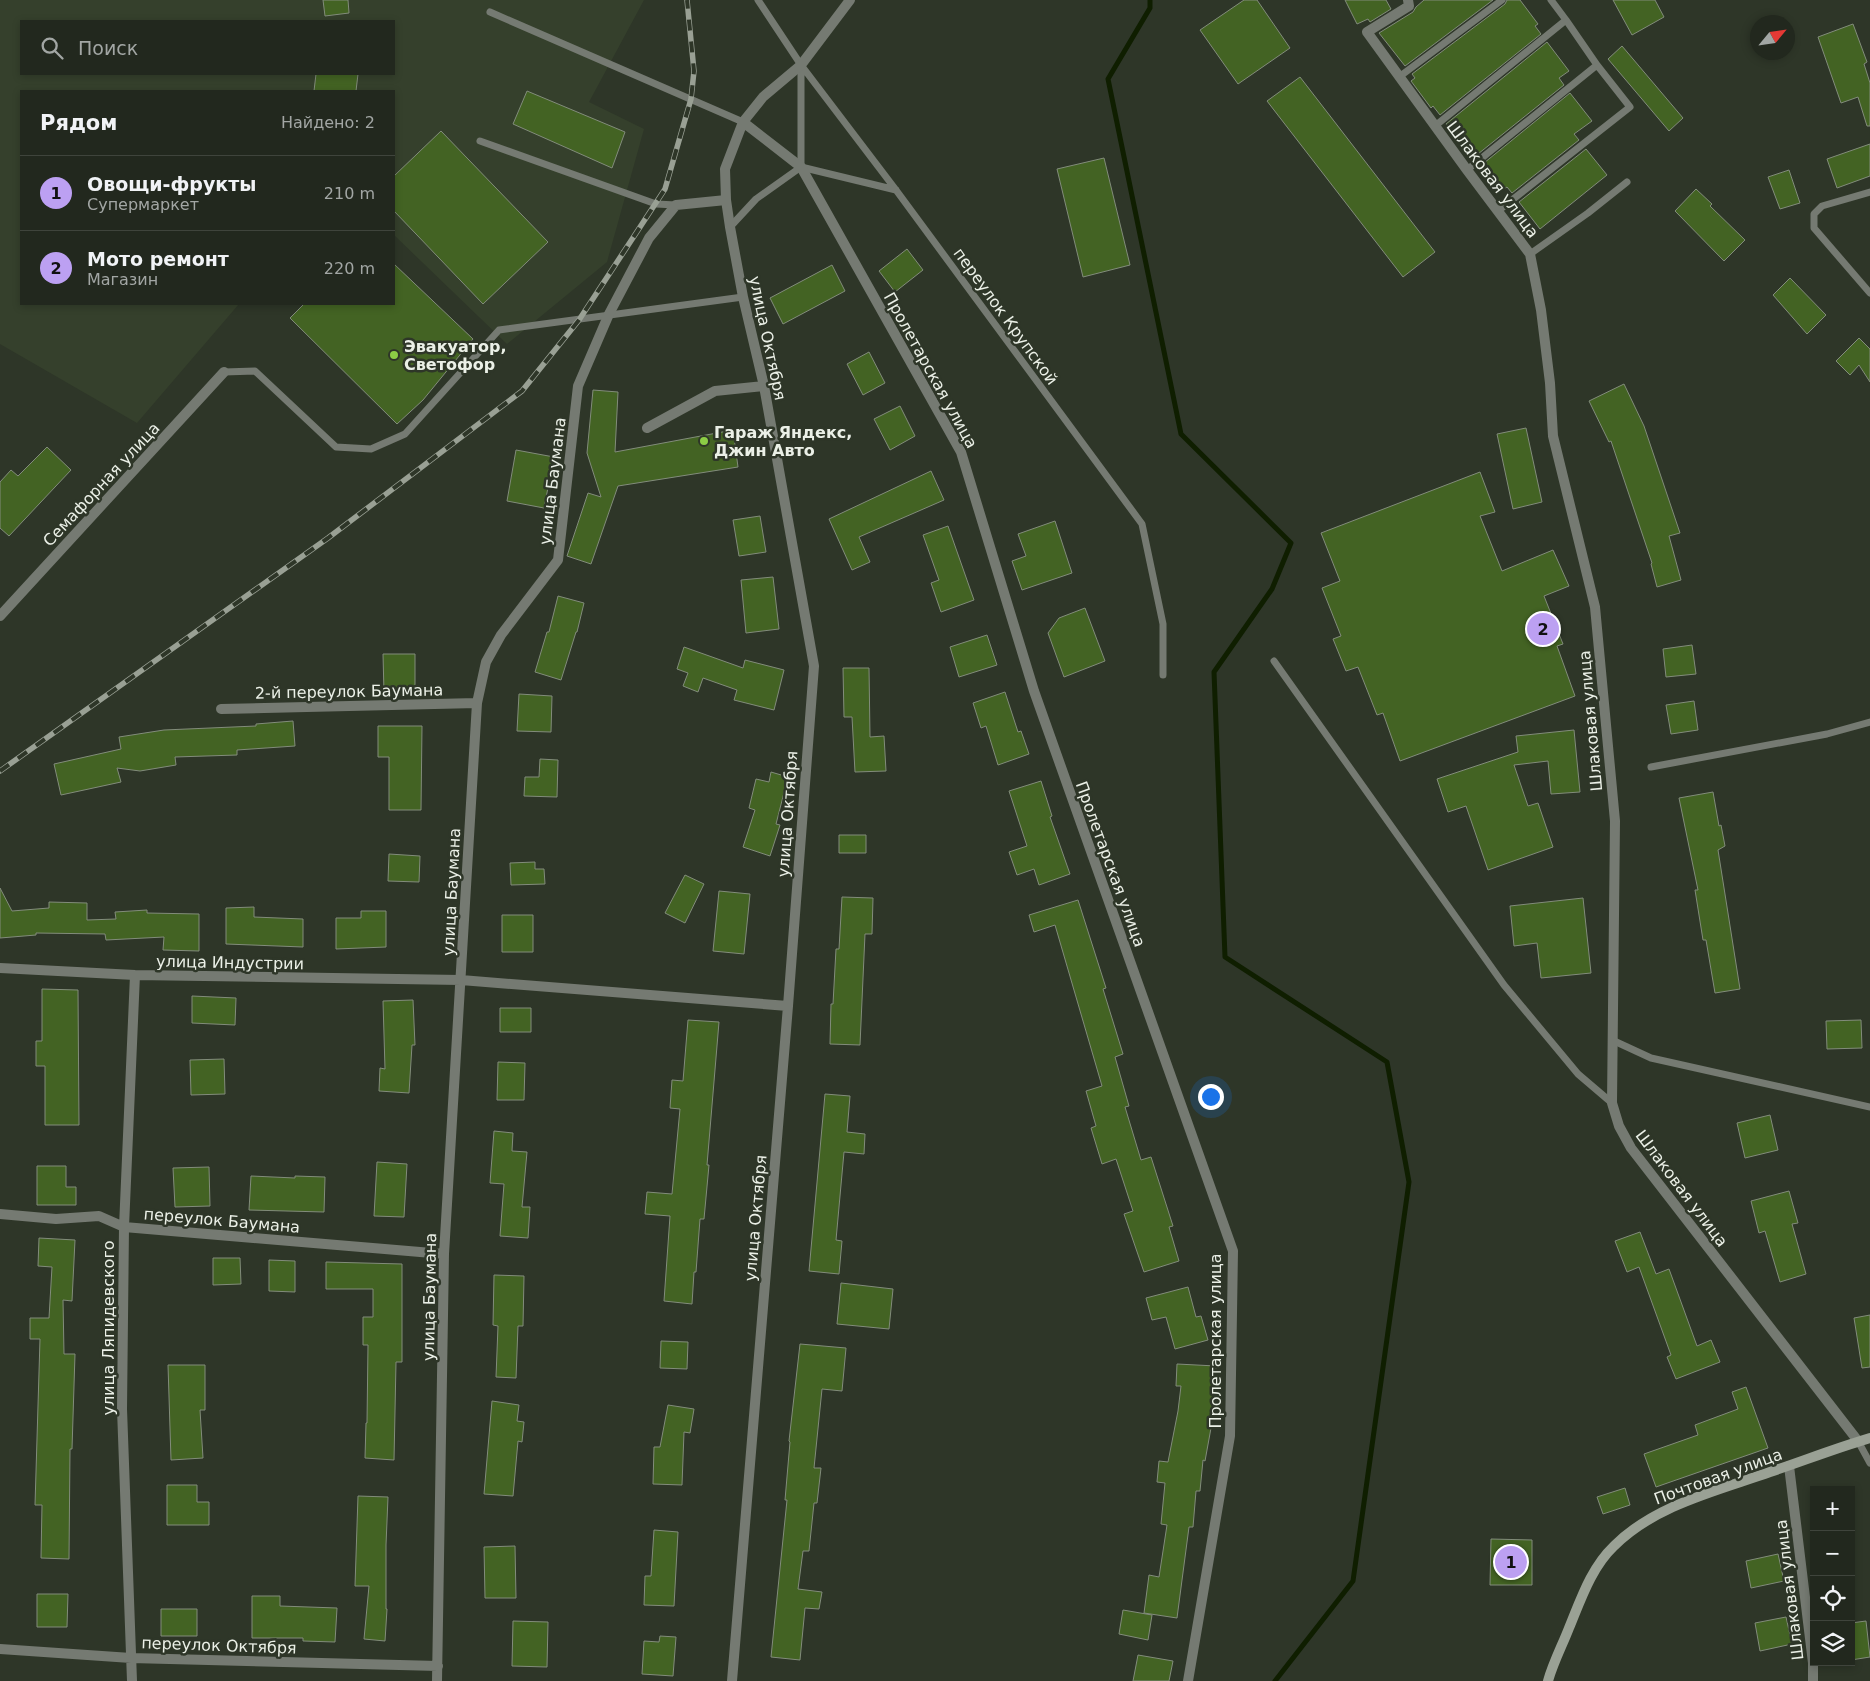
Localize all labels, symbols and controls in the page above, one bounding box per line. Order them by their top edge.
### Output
north arrow [1750,15,1795,60]
search box [20,20,395,75]
icon: search [38,34,66,62]
text: Поиск [78,37,138,59]
text: Рядом [40,111,117,135]
text: Найдено: 2 [281,113,375,132]
street label: Шлаковая улица [1442,117,1543,241]
text: Овощи-фрукты [87,173,256,195]
text: 1 [50,184,62,203]
text: 210 m [324,184,375,203]
text: Супермаркет [87,195,199,214]
street label: переулок Крупской [950,244,1062,388]
text: Мото ремонт [87,248,229,270]
text: 2 [50,259,62,278]
text: 220 m [324,259,375,278]
text: Магазин [87,270,158,289]
street label: улица Октября [745,274,790,402]
street label: Пролетарская улица [880,289,981,451]
place label: Эвакуатор, Светофор [404,337,507,374]
marker: Эвакуатор, Светофор [388,349,400,361]
street label: улица Баумана [535,416,570,546]
street label: Семафорная улица [39,419,164,550]
place label: Гараж Яндекс, Джин Авто [714,423,852,460]
marker: Гараж Яндекс, Джин Авто [698,435,710,447]
pin: 2 [1527,610,1559,648]
street label: Шлаковая улица [1575,650,1606,792]
street label: 2-й переулок Баумана [255,680,443,703]
street label: улица Октября [774,750,801,878]
street label: Пролетарская улица [1072,779,1149,950]
street label: улица Баумана [439,827,464,957]
street label: улица Индустрии [156,952,304,973]
your location [1198,1084,1224,1110]
street label: Шлаковая улица [1631,1126,1732,1250]
street label: улица Октября [741,1154,770,1282]
street label: переулок Баумана [143,1204,301,1237]
street label: улица Баумана [419,1233,440,1361]
street label: улица Ляпидевского [99,1240,118,1416]
street label: Пролетарская улица [1206,1253,1225,1429]
street label: Почтовая улица [1651,1444,1785,1509]
map controls [1810,1486,1855,1666]
button: + [1810,1486,1855,1531]
street label: Шлаковая улица [1771,1519,1808,1661]
button: − [1810,1531,1855,1576]
pin: 1 [1495,1543,1527,1581]
button: locate [1810,1576,1855,1621]
button: layers [1810,1621,1855,1666]
street label: переулок Октября [141,1633,297,1658]

